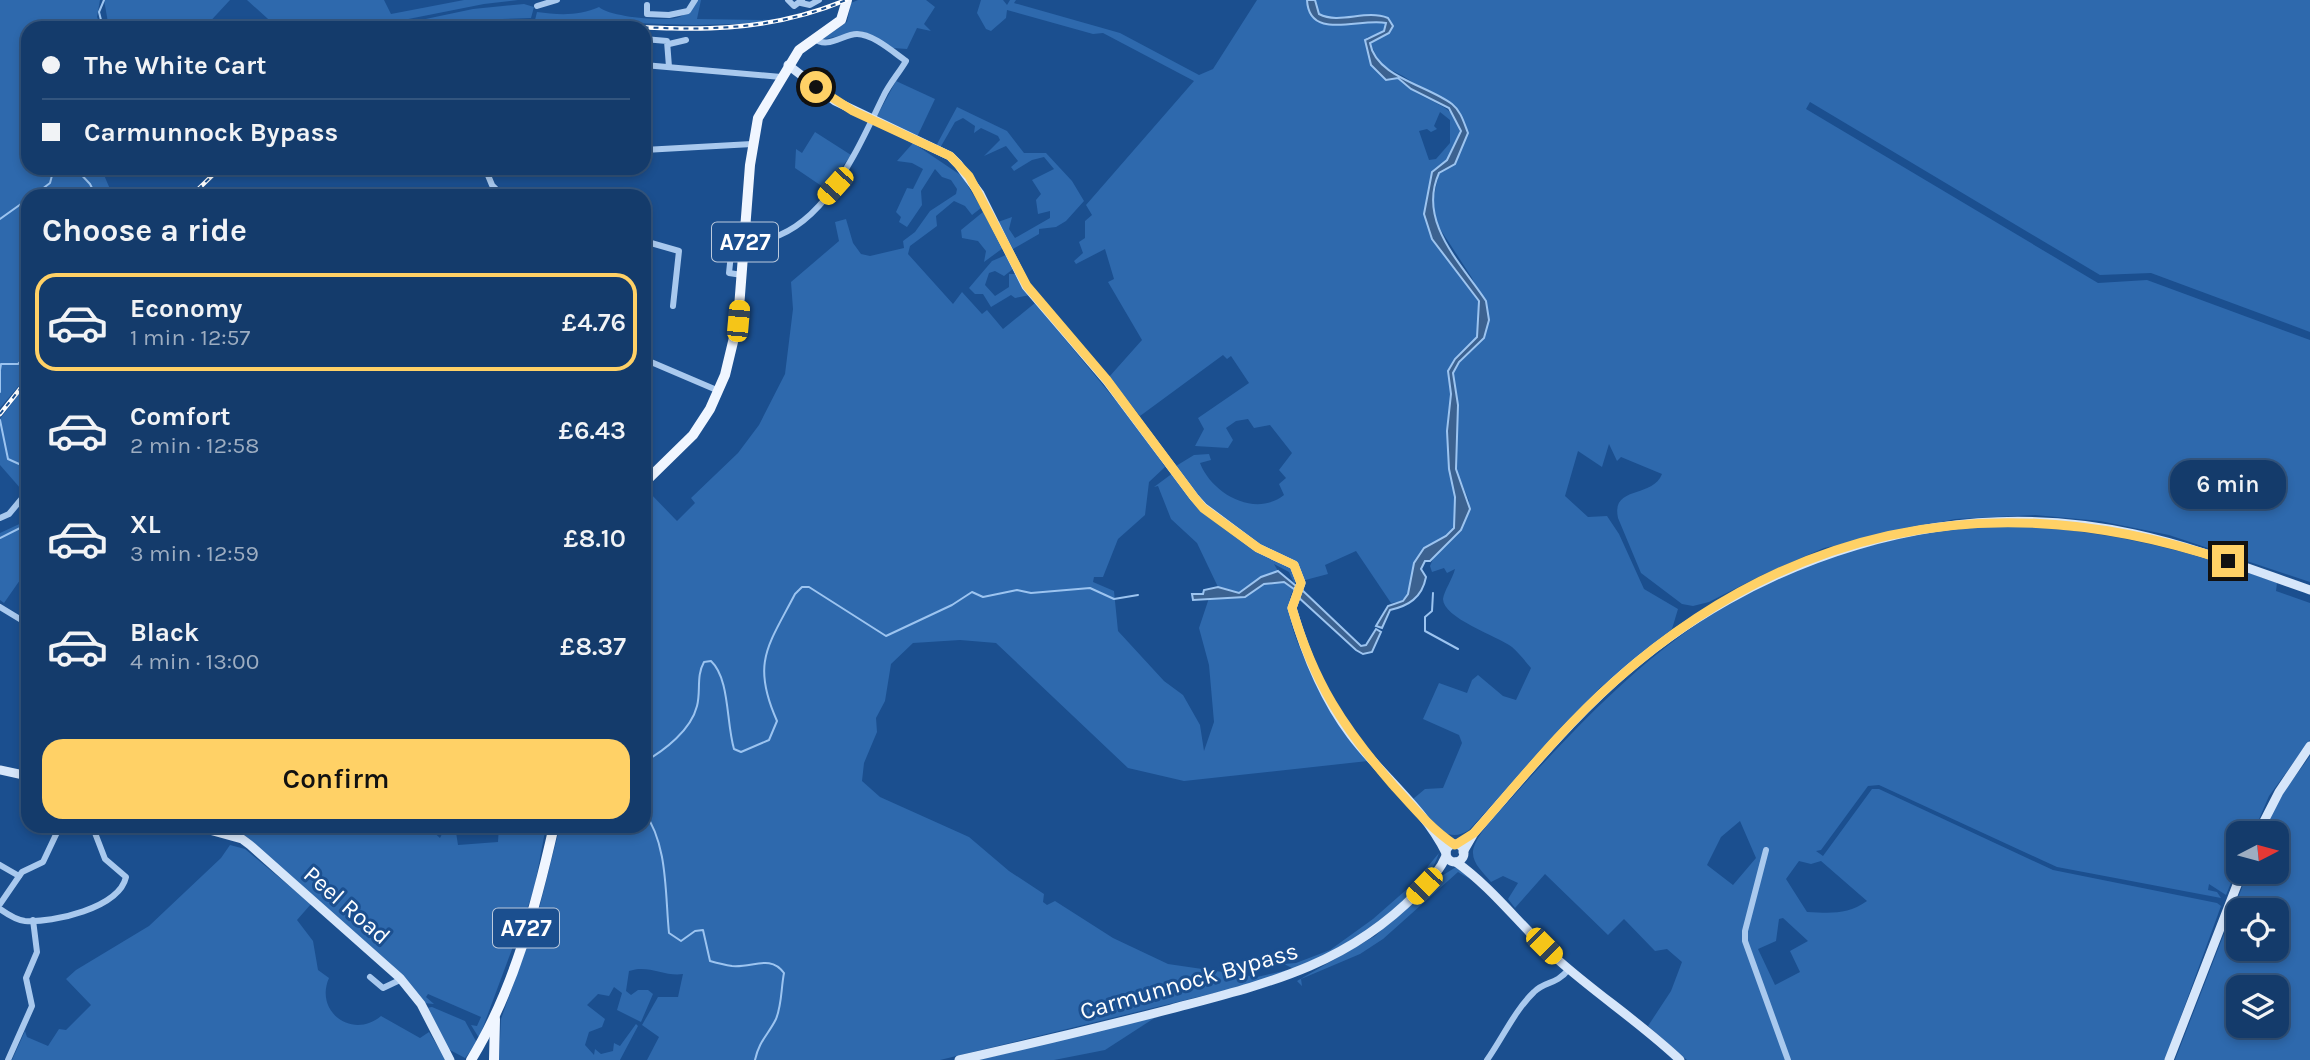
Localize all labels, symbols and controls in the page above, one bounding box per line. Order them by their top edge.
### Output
text: The White Cart [84,50,266,81]
route start [800,71,832,103]
text: Carmunnock Bypass [84,117,338,148]
car [814,163,857,209]
text: Choose a ride [42,212,247,249]
road number: A727 [712,222,778,262]
icon: car [46,291,109,354]
text: Economy [130,293,242,324]
car [726,299,751,343]
text: £4.76 [562,307,626,338]
text: 1 min · 12:57 [130,324,250,351]
icon: car [46,399,109,462]
text: Comfort [130,401,231,432]
text: £6.43 [559,415,626,446]
text: 2 min · 12:58 [130,432,259,459]
callout: 6 min [2170,460,2286,508]
text: 6 min [2197,471,2259,498]
icon: car [46,507,109,570]
text: XL [130,509,161,540]
text: £8.10 [563,523,626,554]
text: 3 min · 12:59 [130,540,259,567]
route end [2212,545,2244,577]
icon: car [46,615,109,678]
text: Black [130,617,199,648]
text: £8.37 [560,631,626,662]
text: 4 min · 13:00 [130,648,259,675]
button: Confirm [42,739,630,819]
north arrow [2226,821,2289,884]
map controls [2226,821,2289,1038]
street label: Peel Road [298,860,396,950]
car [1402,864,1447,908]
button: locate [2226,898,2289,961]
road number: A727 [493,909,559,948]
car [1522,924,1567,968]
street label: Carmunnock Bypass [1077,936,1301,1026]
button: layers [2226,975,2289,1038]

